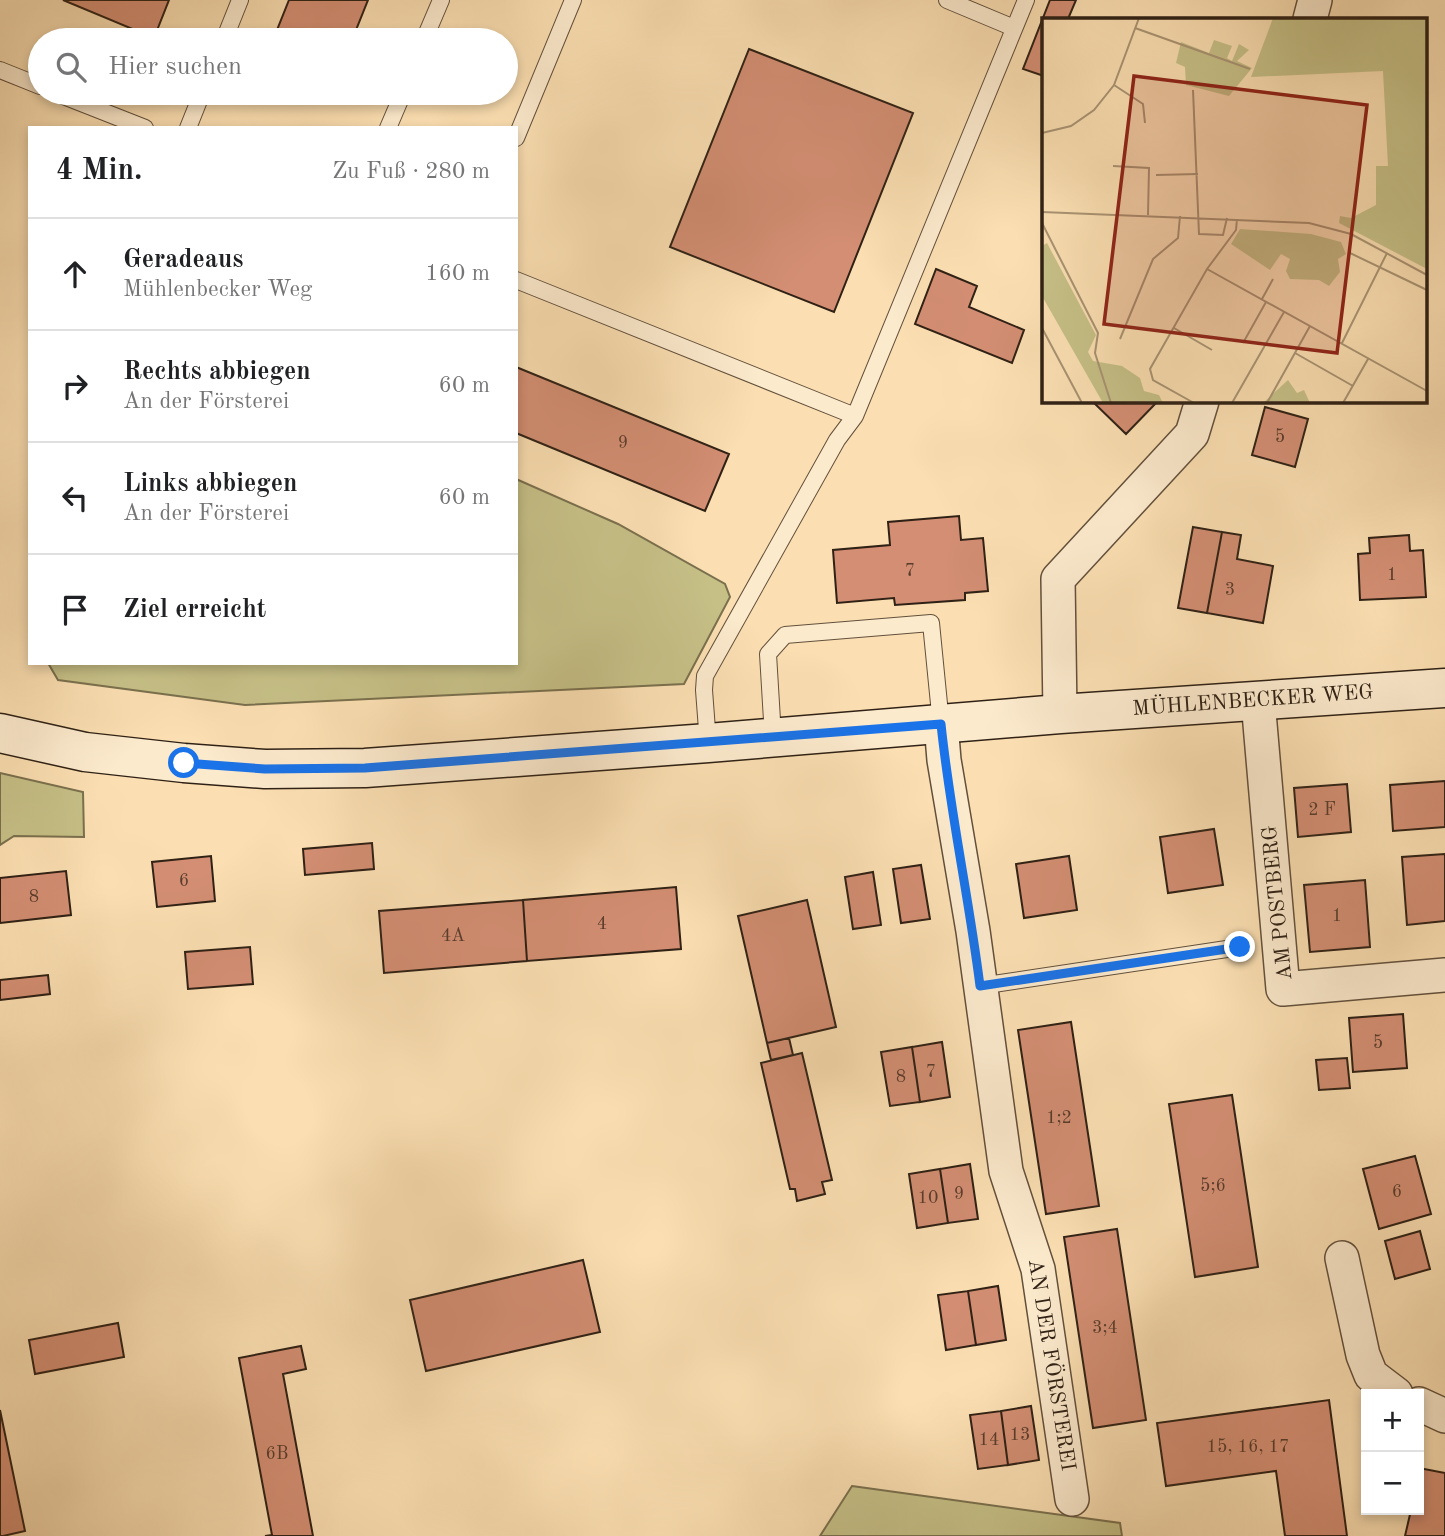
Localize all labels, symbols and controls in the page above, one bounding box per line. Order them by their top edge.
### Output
inset map [1042,18,1428,402]
search box [28,28,518,105]
icon: search [52,48,90,86]
text: Hier suchen [108,54,242,80]
text: 4 Min. [56,156,142,186]
text: Zu Fuß · 280 m [332,160,490,183]
text: Geradeaus [123,247,243,273]
icon: ahead [56,255,94,293]
text: 160 m [425,262,490,285]
text: Mühlenbecker Weg [123,278,312,301]
text: Rechts abbiegen [123,359,311,385]
icon: right [56,367,94,405]
text: 60 m [439,374,490,397]
text: An der Försterei [123,390,289,413]
house number: 5 [1275,428,1285,446]
house number: 9 [618,434,628,452]
text: Links abbiegen [123,471,297,497]
icon: left [56,479,94,517]
text: 60 m [439,486,490,509]
text: An der Försterei [123,502,289,525]
house number: 7 [905,562,915,580]
house number: 1 [1387,566,1397,584]
house number: 3 [1225,581,1235,599]
icon: arrive [56,591,94,629]
text: Ziel erreicht [123,597,266,623]
street label: MÜHLENBECKER WEG [1131,678,1374,720]
route start [168,747,199,778]
house number: 2 F [1308,801,1336,819]
street label: AM POSTBERG [1259,825,1297,981]
house number: 6 [179,872,189,890]
house number: 8 [29,888,39,906]
house number: 1 [1332,907,1342,925]
house number: 4 [597,915,607,933]
house number: 4A [441,927,465,945]
route end [1224,931,1255,962]
house number: 5 [1373,1034,1383,1052]
house number: 7 [926,1063,936,1081]
house number: 8 [896,1068,906,1086]
house number: 1;2 [1046,1109,1072,1127]
house number: 5;6 [1200,1177,1226,1195]
house number: 6 [1392,1183,1402,1201]
house number: 9 [954,1185,964,1203]
house number: 10 [918,1189,938,1207]
street label: AN DER FÖRSTEREI [1024,1257,1082,1472]
house number: 3;4 [1092,1319,1118,1337]
map controls [1361,1389,1424,1515]
button: + [1361,1389,1424,1452]
house number: 13 [1010,1426,1030,1444]
house number: 14 [979,1431,999,1449]
house number: 15, 16, 17 [1207,1438,1289,1456]
house number: 6B [266,1445,288,1463]
button: − [1361,1452,1424,1515]

